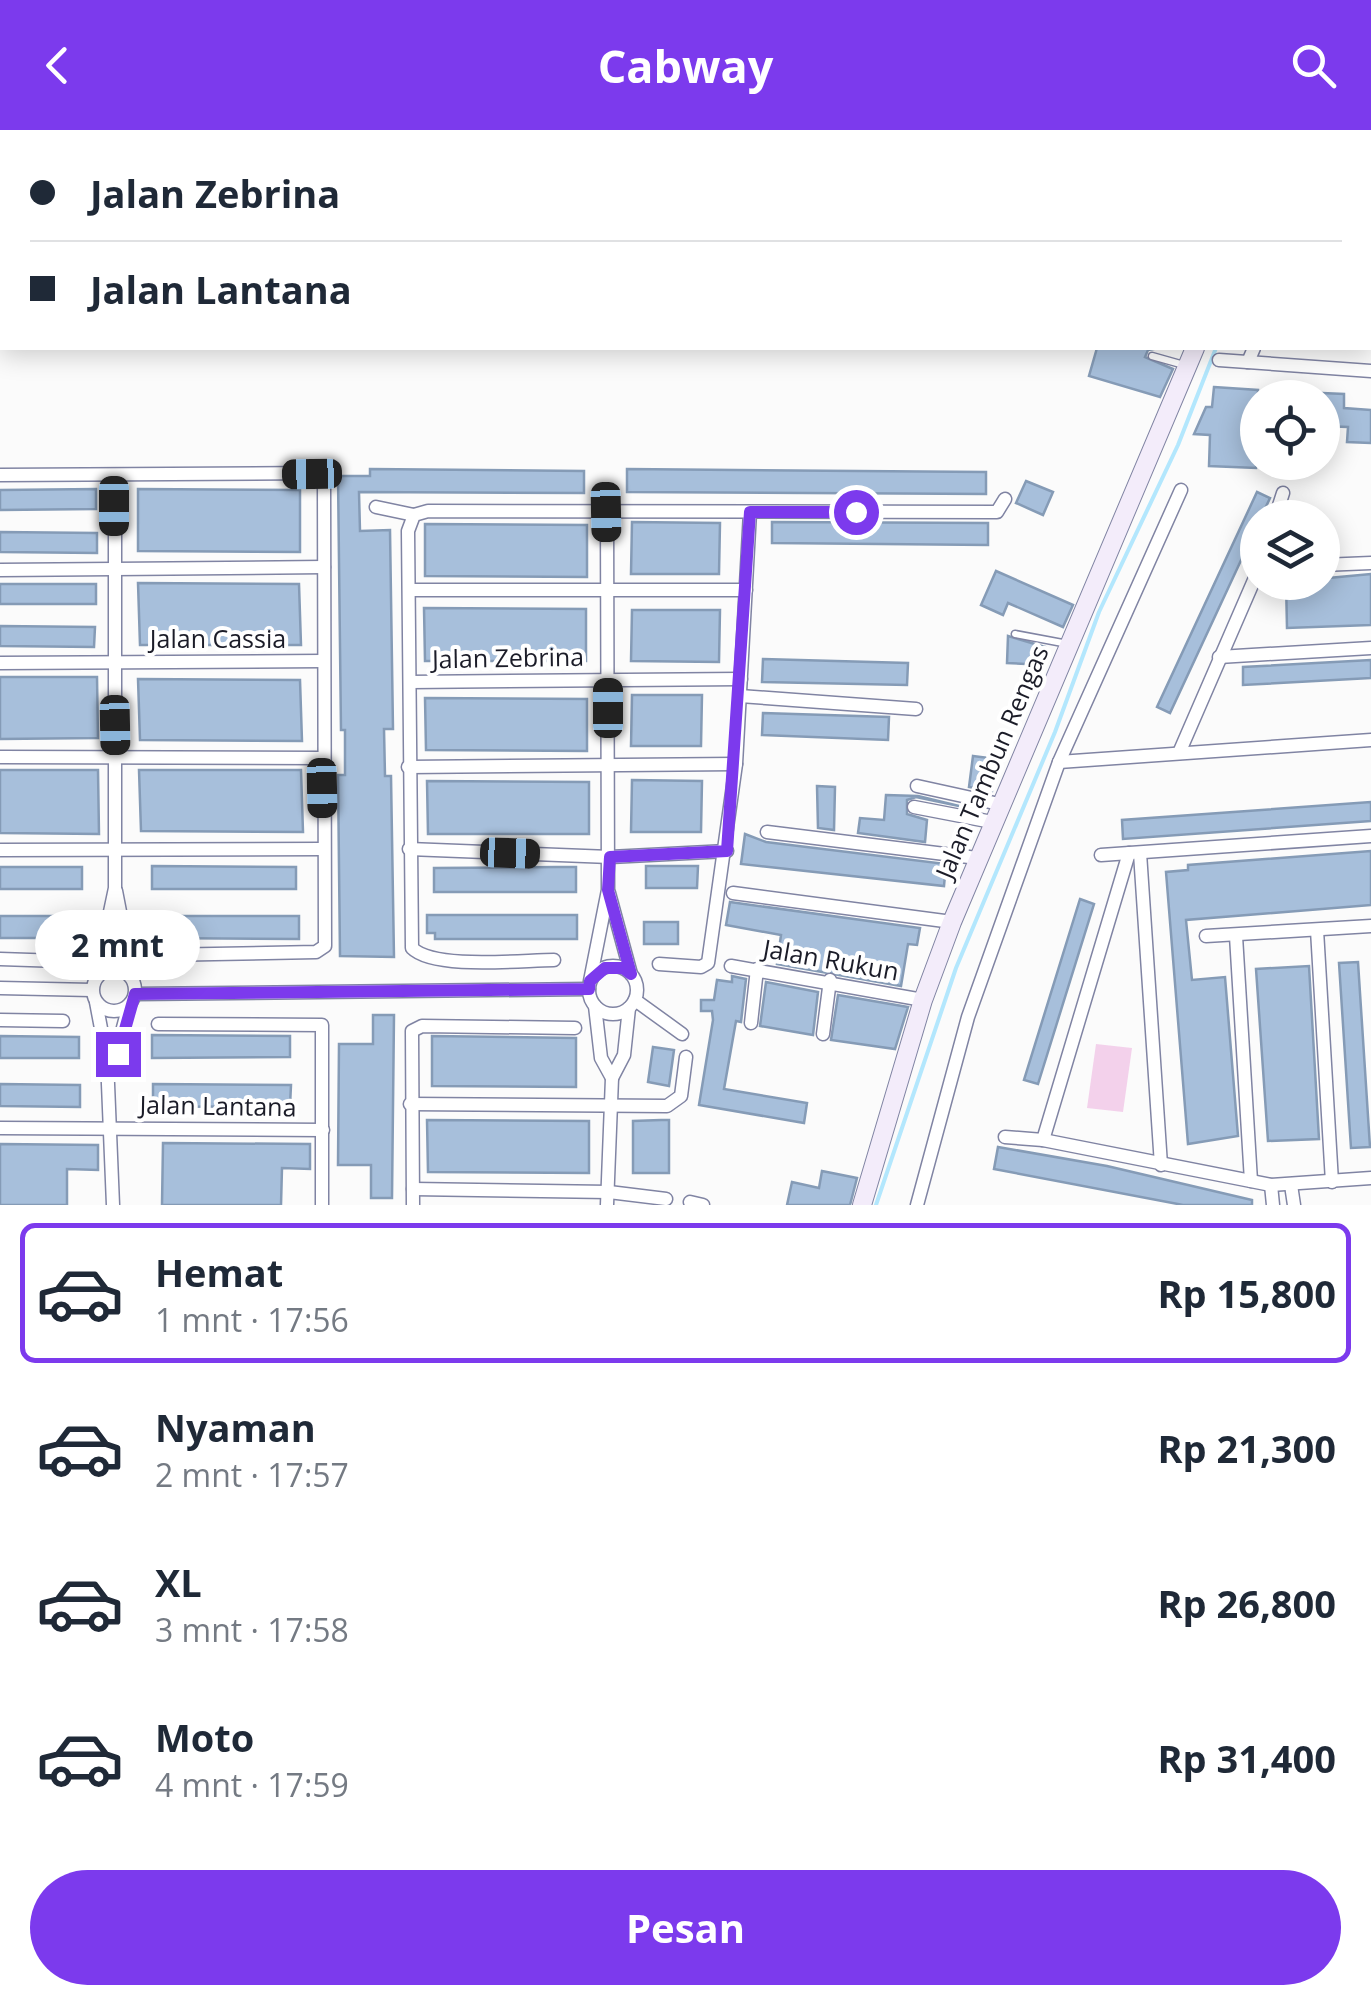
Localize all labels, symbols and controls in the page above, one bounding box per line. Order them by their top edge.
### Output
text: Cabway [598,35,773,96]
icon: back [30,38,85,93]
icon: search [1286,38,1341,93]
text: Jalan Zebrina [90,167,340,219]
text: Jalan Lantana [90,263,352,315]
map controls [1240,380,1340,600]
button: locate [1240,380,1340,480]
car [282,458,342,490]
car [99,476,129,536]
car [590,482,622,542]
route start [834,490,879,535]
button: layers [1240,500,1340,600]
street label: Jalan Cassia [148,621,286,655]
street label: Jalan Zebrina [430,639,584,675]
street label: Jalan Tambun Rengas [926,640,1056,885]
car [593,678,623,738]
car [99,695,131,755]
car [306,758,338,818]
car [479,837,541,869]
callout: 2 mnt [36,909,200,979]
text: 2 mnt [71,923,164,966]
street label: Jalan Rukun [759,930,902,988]
route end [96,1032,141,1077]
street label: Jalan Lantana [137,1087,297,1123]
text: Hemat [155,1246,283,1298]
icon: car [35,1248,125,1338]
text: Rp 15,800 [1158,1267,1336,1319]
text: 1 mnt · 17:56 [155,1298,349,1341]
text: Nyaman [155,1401,316,1453]
icon: car [35,1403,125,1493]
text: Rp 21,300 [1158,1422,1336,1474]
text: 2 mnt · 17:57 [155,1453,349,1496]
text: XL [155,1556,202,1608]
icon: car [35,1558,125,1648]
text: Rp 26,800 [1158,1577,1336,1629]
text: 3 mnt · 17:58 [155,1608,349,1651]
text: Moto [155,1711,254,1763]
icon: car [35,1713,125,1803]
text: Rp 31,400 [1158,1732,1336,1784]
text: 4 mnt · 17:59 [155,1763,349,1806]
button: Pesan [30,1870,1341,1985]

